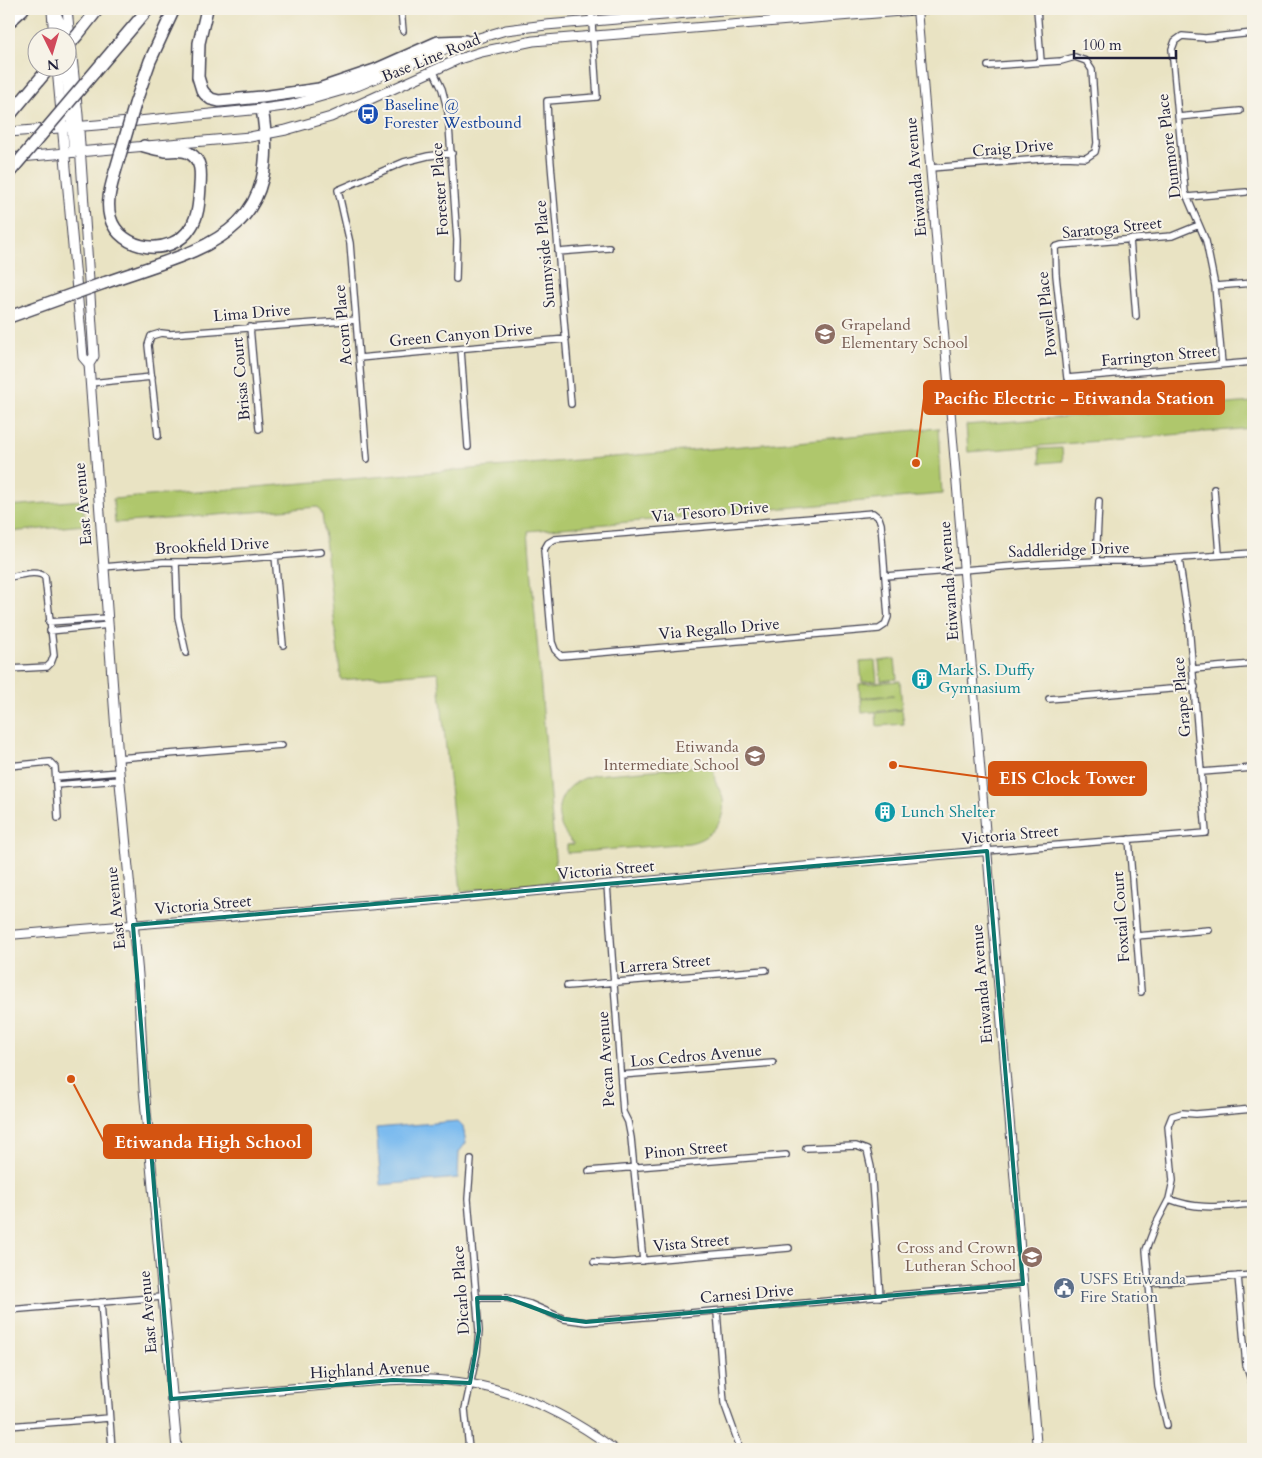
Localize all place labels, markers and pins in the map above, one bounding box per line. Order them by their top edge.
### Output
place label: Baseline @ Forester Westbound [384,94,522,134]
bus stop icon: Baseline @ Forester Westbound [356,102,380,126]
place label: Grapeland Elementary School [841,314,968,354]
school or university icon: Grapeland Elementary School [813,322,837,346]
callout: Pacific Electric - Etiwanda Station [924,381,1224,414]
place label: Mark S. Duffy Gymnasium [938,659,1035,699]
building icon: Mark S. Duffy Gymnasium [910,667,934,691]
place label: Etiwanda Intermediate School [603,736,739,776]
school or university icon: Etiwanda Intermediate School [743,744,767,768]
callout: EIS Clock Tower [989,762,1146,795]
building icon: Lunch Shelter [873,800,897,824]
place label: Lunch Shelter [901,801,995,823]
callout: Etiwanda High School [104,1125,311,1158]
place label: Cross and Crown Lutheran School [897,1237,1016,1277]
school or university icon: Cross and Crown Lutheran School [1020,1245,1044,1269]
place label: USFS Etiwanda Fire Station [1080,1268,1186,1308]
public building icon: USFS Etiwanda Fire Station [1052,1276,1076,1300]

